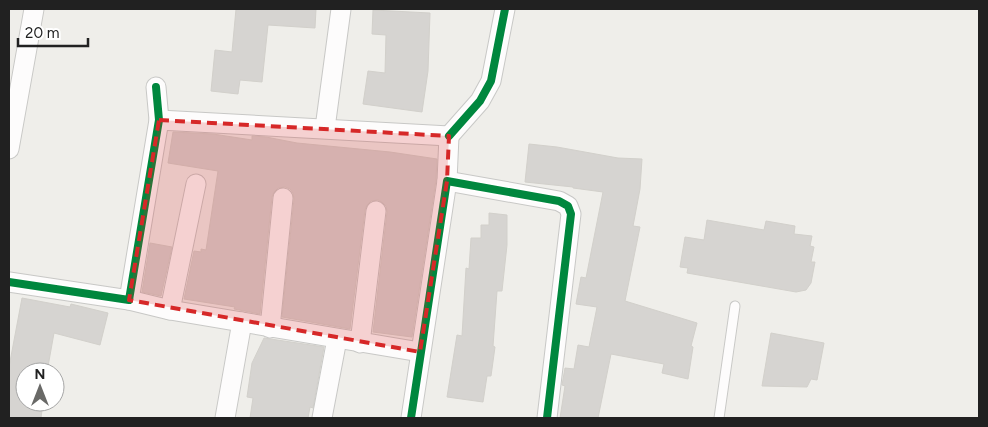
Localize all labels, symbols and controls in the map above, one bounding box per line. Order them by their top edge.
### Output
scale bar [18,15,88,47]
text: 20 m [25,24,59,42]
north arrow [15,362,65,412]
text: N [35,366,45,383]

